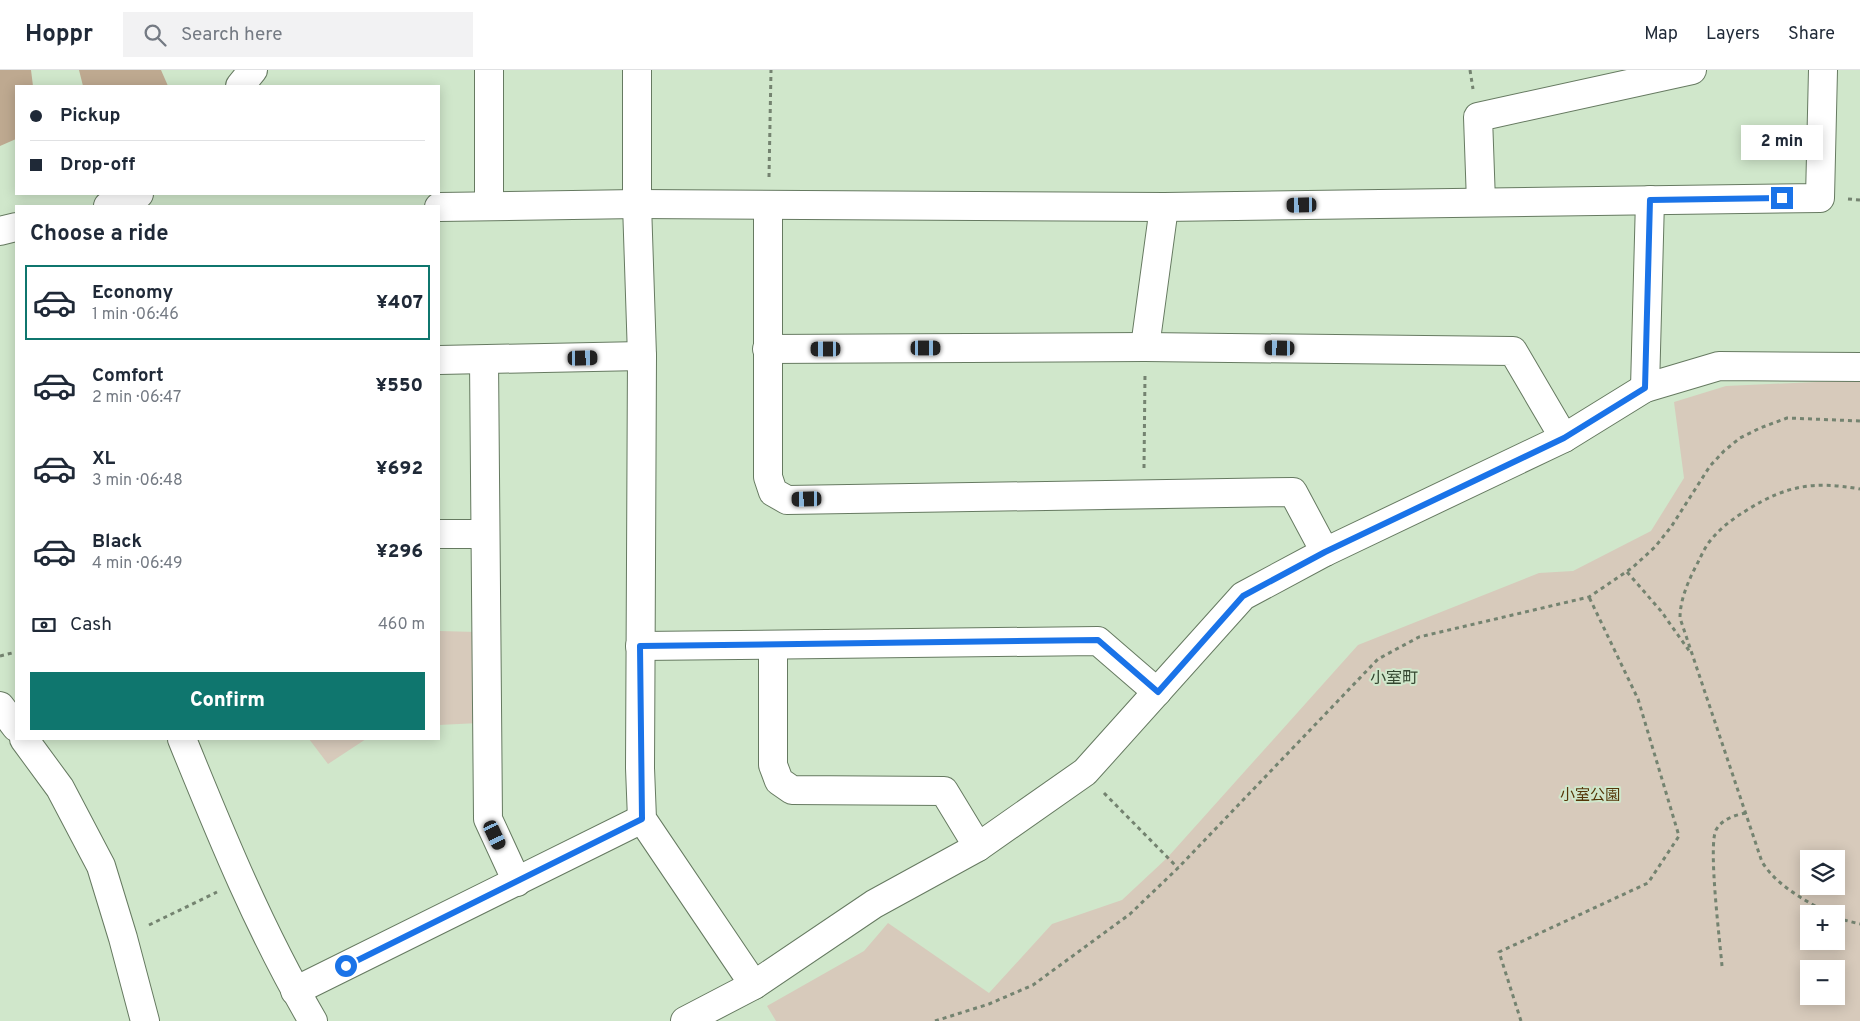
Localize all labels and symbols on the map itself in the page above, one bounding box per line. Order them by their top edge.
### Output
callout: 2 min [1741,126,1823,160]
route end [1771,187,1793,209]
car [1286,197,1317,213]
car [1264,340,1295,356]
car [911,341,941,356]
car [811,342,841,357]
car [567,350,598,366]
car [791,491,822,507]
district label: 小室町 [1370,669,1418,689]
park label: 小室公園 [1560,787,1620,806]
car [481,818,508,852]
route start [335,955,357,977]

